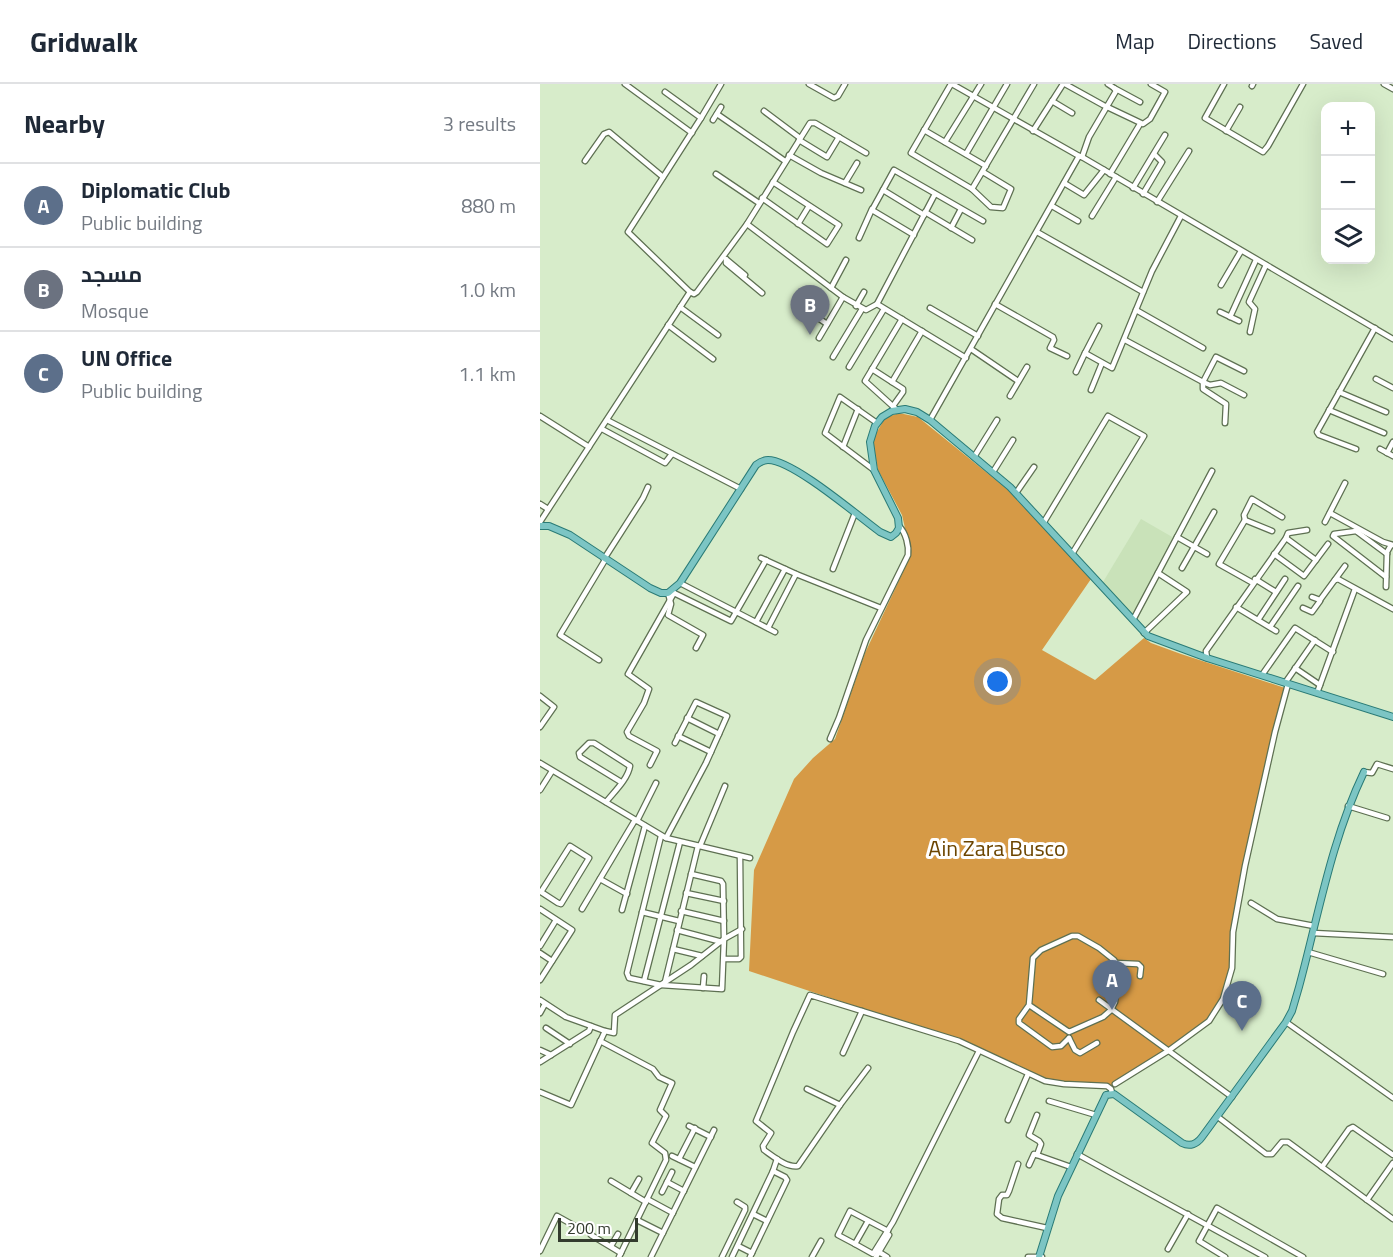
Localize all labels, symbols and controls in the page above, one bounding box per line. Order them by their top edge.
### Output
text: Gridwalk [30,20,138,63]
text: Map [1115,25,1155,57]
text: Directions [1188,25,1277,57]
text: Saved [1310,25,1363,57]
map controls [1321,102,1375,264]
button: + [1321,102,1375,156]
text: Nearby [24,104,105,143]
text: 3 results [443,108,516,139]
button: − [1321,156,1375,210]
text: Diplomatic Club [81,173,230,207]
text: A [37,190,50,221]
text: 880 m [461,190,516,221]
text: Public building [81,207,202,238]
button: layers [1321,210,1375,264]
text: مسجد [81,257,142,291]
text: B [37,274,50,305]
text: 1.0 km [459,274,516,305]
pin: B [790,286,830,335]
text: Mosque [81,295,149,326]
text: UN Office [81,341,172,375]
text: C [38,358,49,389]
text: 1.1 km [459,358,516,389]
text: Public building [81,375,202,406]
your location [983,667,1012,696]
park label: Ain Zara Busco [928,831,1066,865]
pin: A [1092,960,1132,1010]
pin: C [1222,982,1262,1031]
scale bar [558,1215,638,1242]
text: 200 m [567,1216,611,1240]

